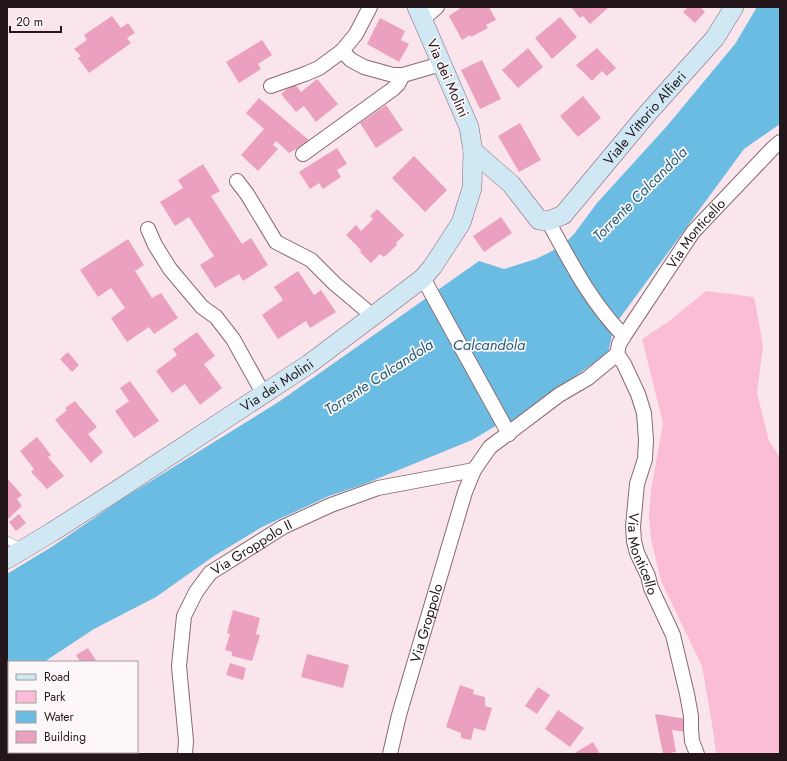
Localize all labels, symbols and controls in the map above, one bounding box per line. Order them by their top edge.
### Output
scale bar [10,8,61,34]
text: 20 m [16,13,43,31]
street label: Via dei Molini [422,36,474,120]
street label: Viale Vittorio Alfieri [599,67,691,169]
water label: Torrente Calcandola [588,141,693,246]
street label: Via Monticello [661,194,730,273]
water label: Torrente Calcandola [320,333,438,421]
water label: Calcandola [453,334,526,356]
street label: Via dei Molini [236,354,318,417]
street label: Via Monticello [623,512,663,599]
street label: Via Groppolo II [207,514,295,580]
street label: Via Groppolo [405,581,447,665]
legend [8,661,138,753]
text: Road [44,668,70,686]
text: Park [44,688,66,706]
text: Water [44,708,75,726]
text: Building [44,728,86,746]

